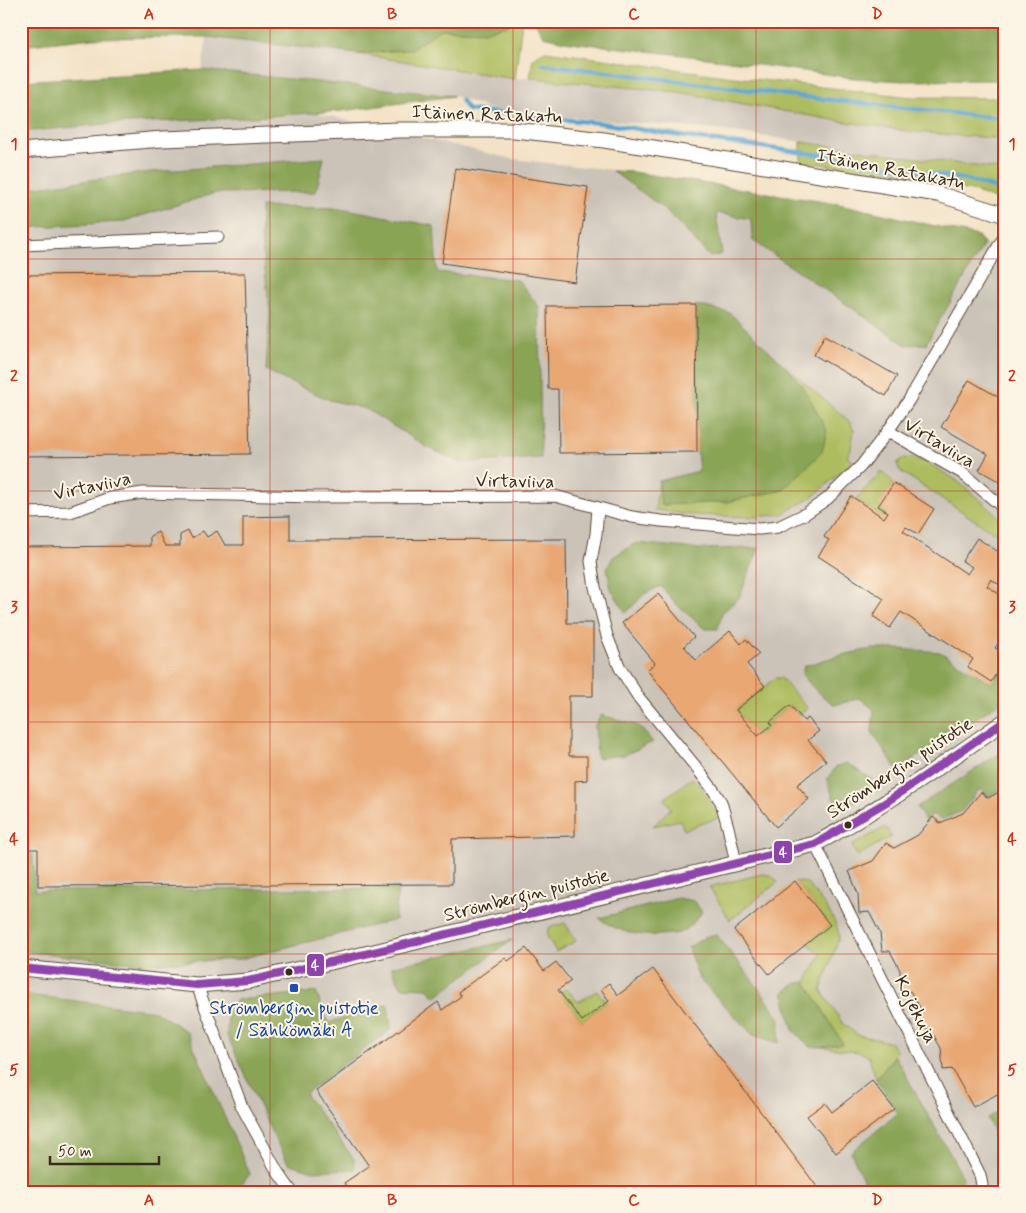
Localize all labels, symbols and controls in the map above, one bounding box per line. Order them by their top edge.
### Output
text: A [144,4,154,25]
text: B [387,4,397,25]
text: C [628,4,640,25]
text: D [871,4,883,25]
street label: Itäinen Ratakatu [411,99,563,130]
text: 1 [10,134,18,155]
text: 1 [1008,134,1016,155]
street label: Itäinen Ratakatu [814,143,967,196]
text: 2 [10,366,18,387]
text: 2 [1008,366,1016,387]
street label: Virtaviiva [899,412,979,474]
street label: Virtaviiva [51,466,133,507]
street label: Virtaviiva [475,468,555,495]
text: 3 [10,597,18,618]
text: 3 [1008,597,1016,618]
street label: Strömbergin puistotie [822,712,979,827]
unlabelled marker [843,820,853,830]
text: 4 [9,829,19,850]
text: 4 [1007,829,1017,850]
line badge: 4 [773,840,793,864]
text: 4 [779,844,788,862]
street label: Strömbergin puistotie [441,863,612,931]
line badge: 4 [306,953,325,977]
text: 4 [311,957,320,975]
unlabelled marker [284,967,294,977]
street label: Kojekuja [887,972,943,1048]
marker: Strömbergin puistotie / Sähkömäki A [288,982,300,994]
place label: Strömbergin puistotie / Sähkömäki A [209,996,379,1043]
text: 5 [9,1060,19,1081]
text: 5 [1007,1060,1017,1081]
scale bar [50,1133,159,1165]
text: 50 m [58,1142,92,1162]
text: A [144,1190,154,1211]
text: B [387,1190,397,1211]
text: C [628,1190,640,1211]
text: D [871,1190,883,1211]

